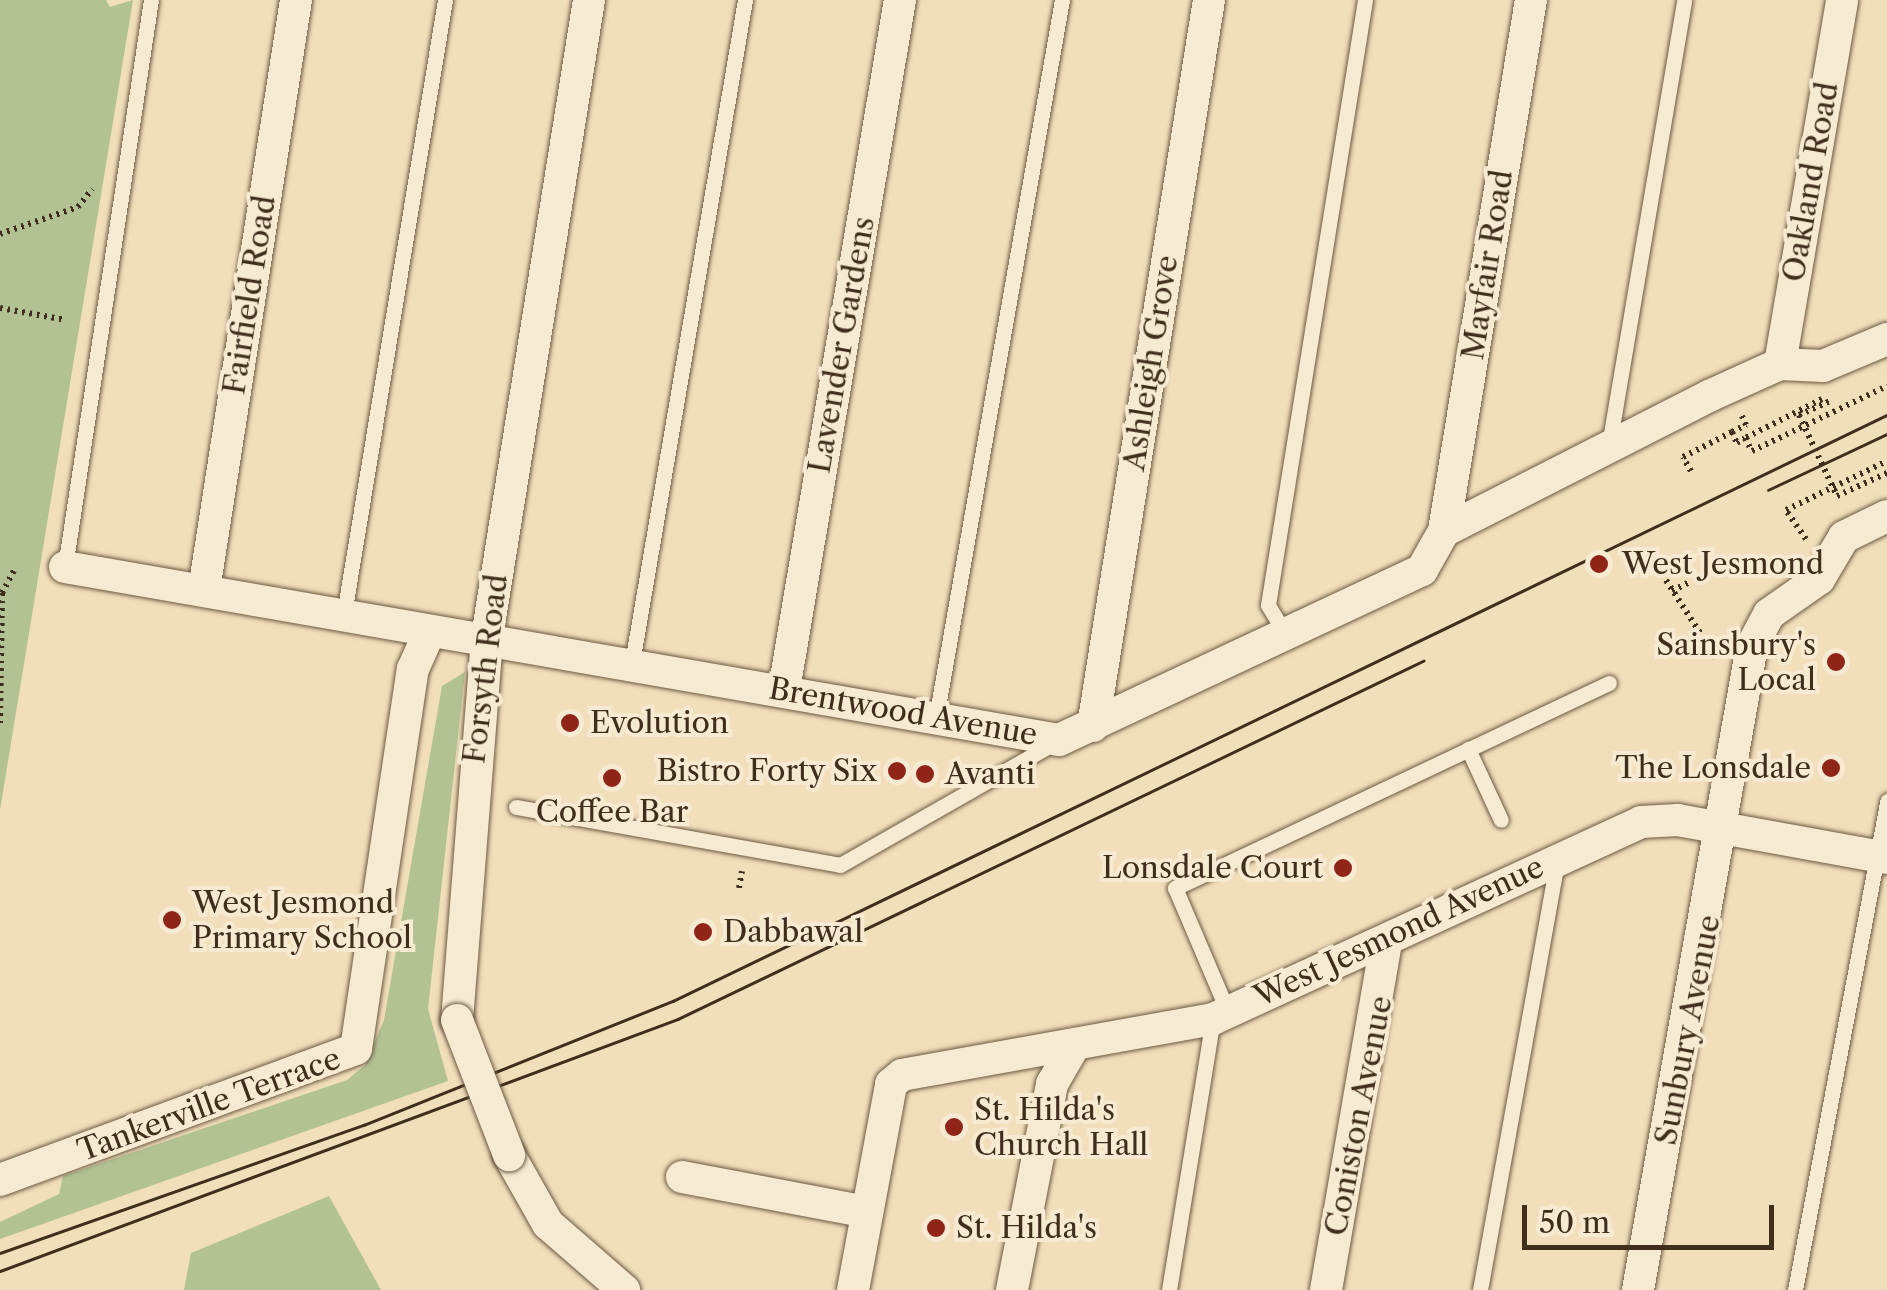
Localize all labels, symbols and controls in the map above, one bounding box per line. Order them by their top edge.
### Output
street label: Oakland Road [1776,79,1846,285]
street label: Mayfair Road [1455,167,1521,363]
street label: Fairfield Road [216,193,284,397]
street label: Lavender Gardens [802,214,882,476]
street label: Ashleigh Grove [1116,253,1186,473]
place label: West Jesmond [1622,546,1824,582]
marker: West Jesmond [1586,551,1612,577]
street label: Forsyth Road [457,572,515,766]
place label: Sainsbury's Local [1656,627,1816,698]
marker: Sainsbury's Local [1825,651,1847,673]
street label: Brentwood Avenue [765,671,1041,753]
place label: Evolution [590,705,729,741]
marker: Evolution [559,712,581,734]
place label: The Lonsdale [1615,750,1811,786]
place label: Bistro Forty Six [656,753,877,789]
place label: Avanti [945,756,1035,792]
marker: The Lonsdale [1820,757,1842,779]
marker: Bistro Forty Six [886,760,908,782]
marker: Avanti [914,763,936,785]
marker: Coffee Bar [601,767,623,789]
place label: Coffee Bar [536,794,688,830]
street label: West Jesmond Avenue [1248,849,1550,1015]
place label: Lonsdale Court [1102,850,1323,886]
marker: Lonsdale Court [1332,857,1354,879]
place label: West Jesmond Primary School [192,885,413,956]
marker: West Jesmond Primary School [161,909,183,931]
street label: Sunbury Avenue [1648,911,1728,1149]
place label: Dabbawal [723,914,863,950]
marker: Dabbawal [692,921,714,943]
street label: Coniston Avenue [1318,992,1400,1240]
street label: Tankerville Terrace [72,1041,346,1169]
place label: St. Hilda's Church Hall [974,1092,1148,1162]
marker: St. Hilda's Church Hall [943,1116,965,1138]
scale bar [1527,1185,1780,1247]
text: 50 m [1539,1204,1610,1241]
place label: St. Hilda's [956,1210,1097,1246]
marker: St. Hilda's [925,1217,947,1239]

